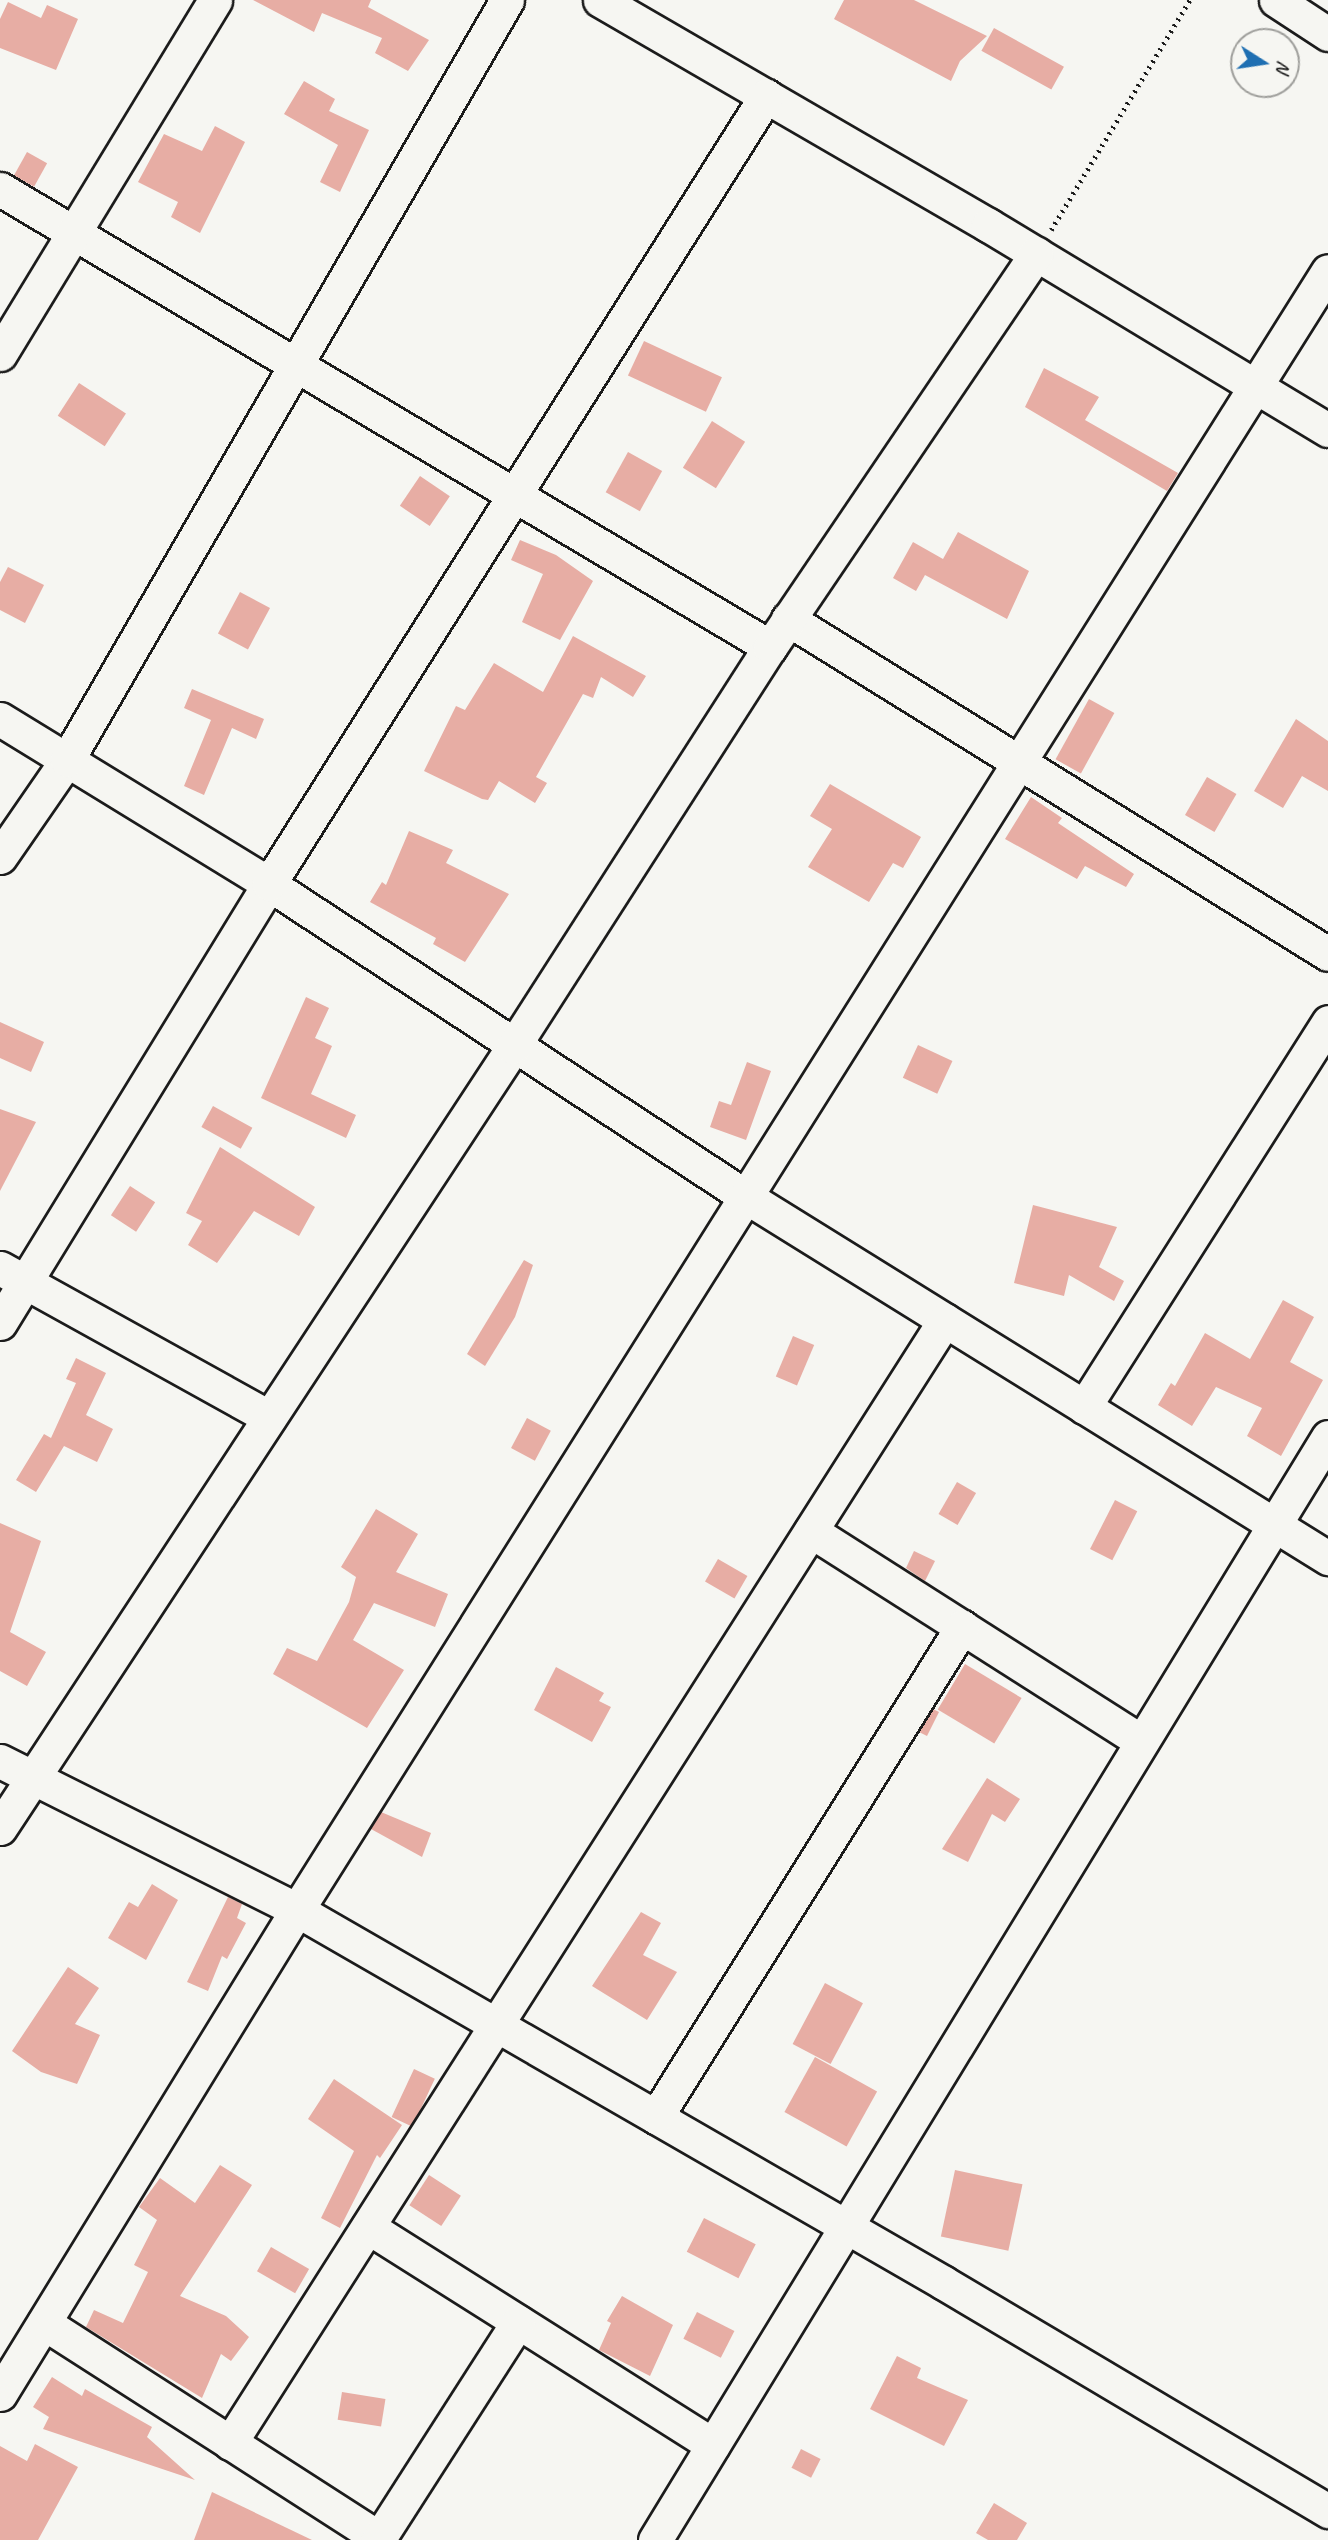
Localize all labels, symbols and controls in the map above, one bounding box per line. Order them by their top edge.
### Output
north arrow [1230,28,1300,98]
text: N [1271,59,1297,75]

